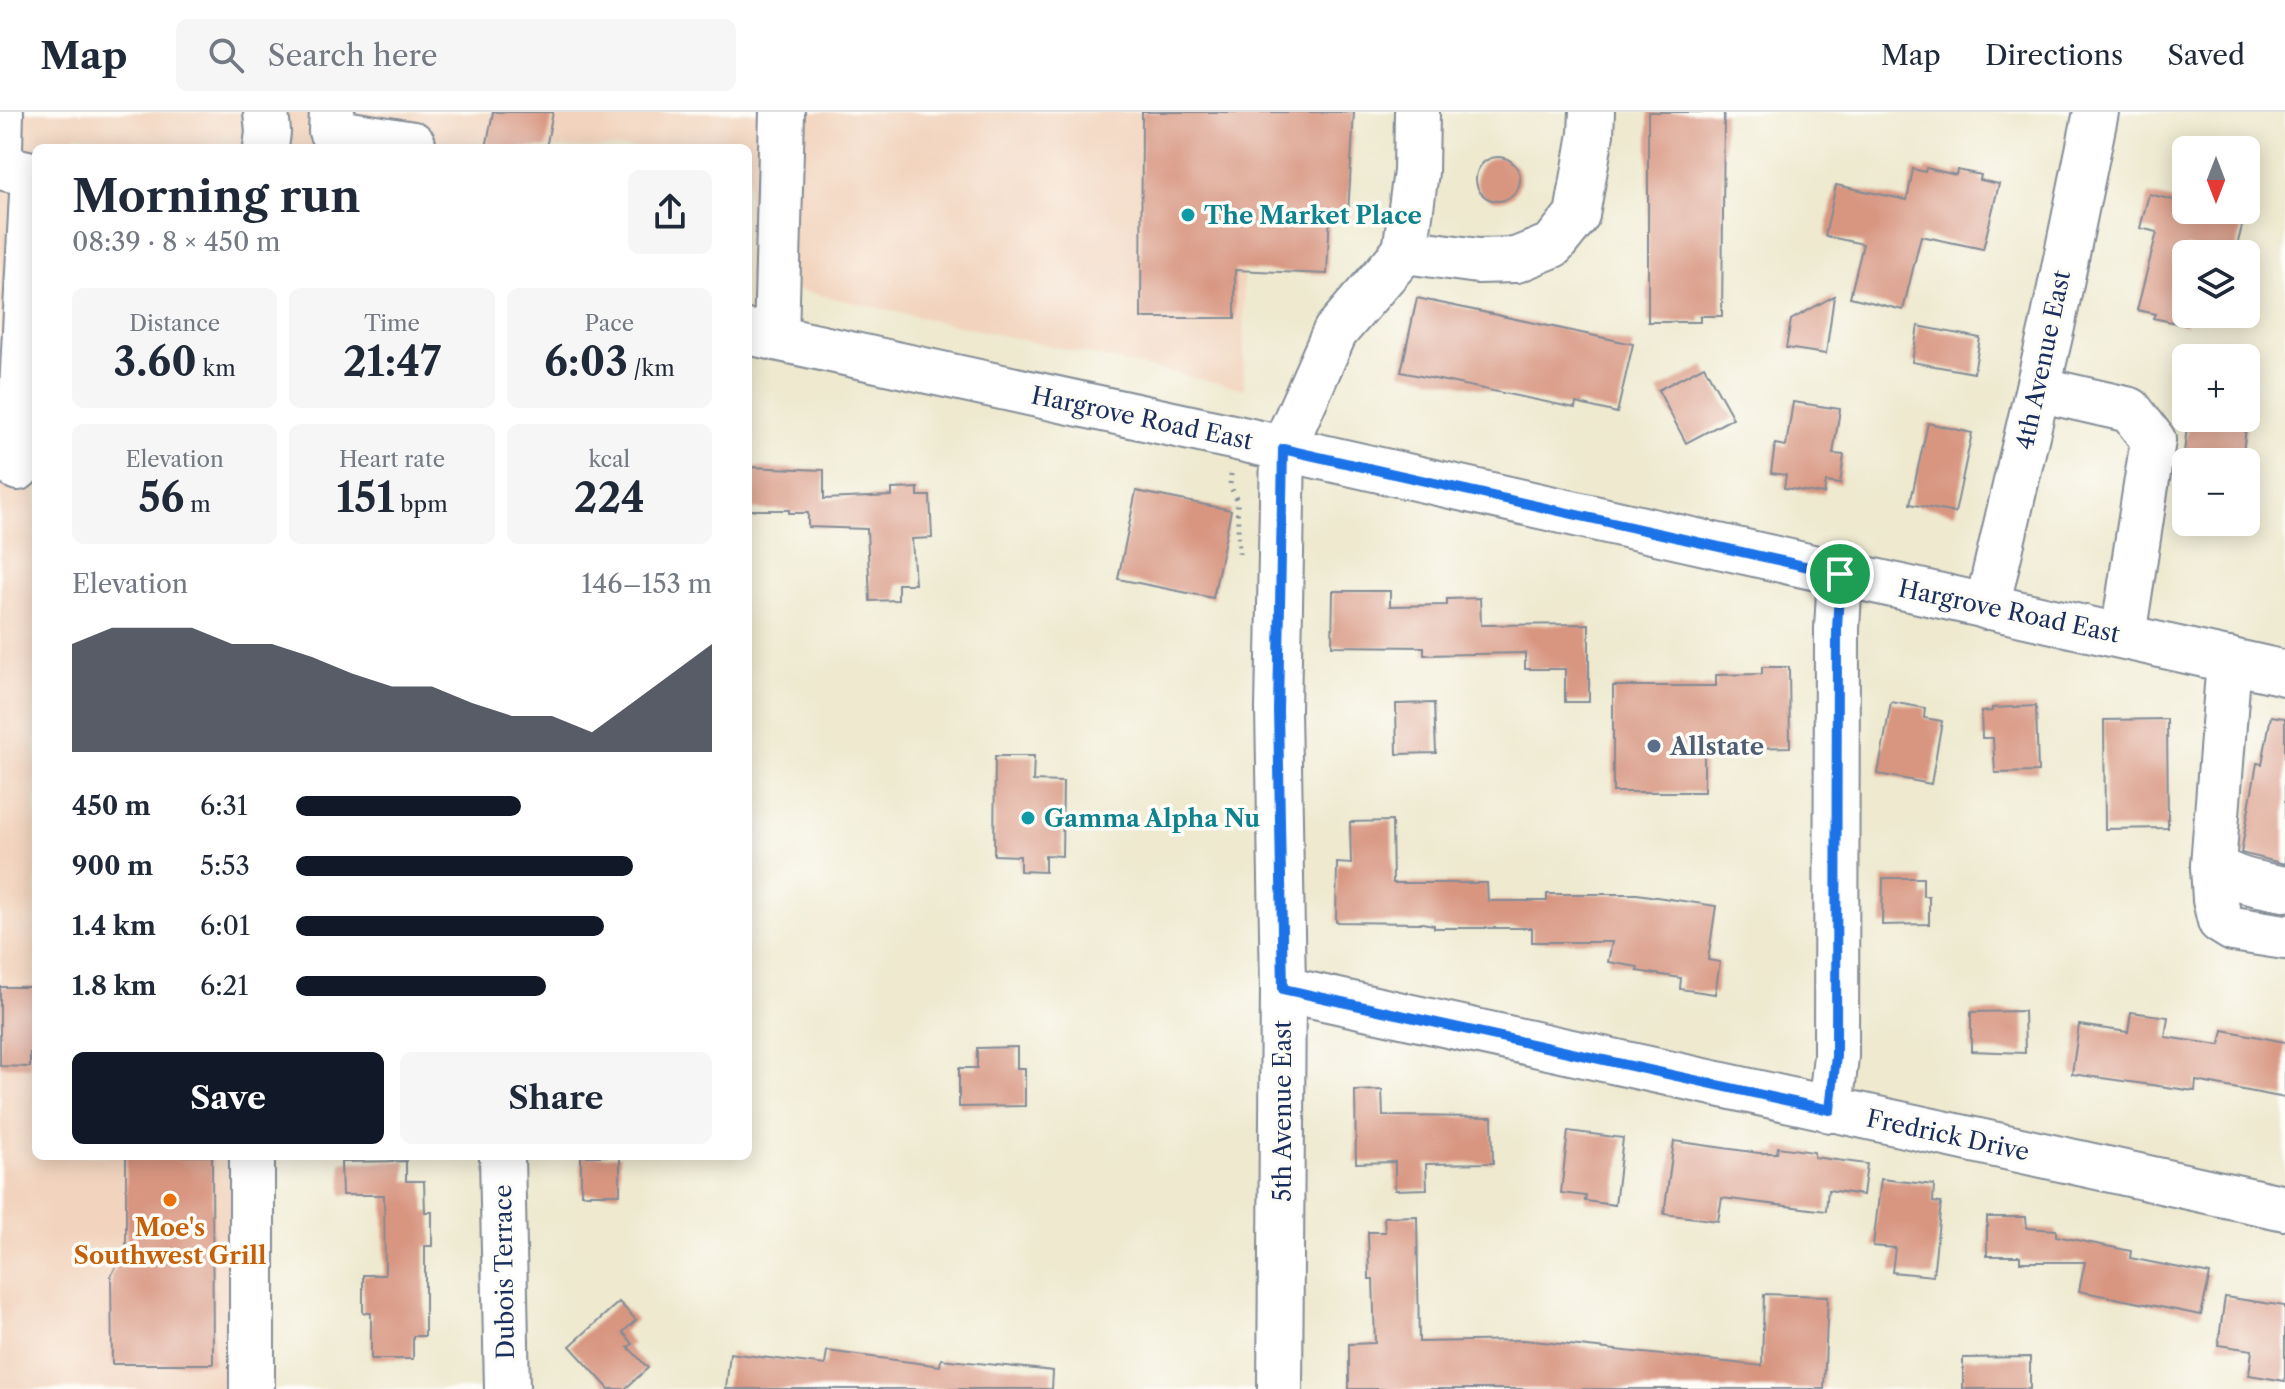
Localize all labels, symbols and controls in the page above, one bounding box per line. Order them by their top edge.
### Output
search box [176,19,736,91]
text: Map [40,32,128,79]
icon: search [204,33,248,77]
text: Search here [268,37,438,74]
text: Map [1881,38,1941,72]
text: Directions [1985,38,2123,72]
text: Saved [2167,38,2245,72]
north arrow [2172,136,2260,224]
map controls [2172,136,2260,536]
text: Morning run [72,169,361,223]
button: share [628,170,712,254]
place label: The Market Place [1204,201,1422,230]
marker: The Market Place [1179,206,1197,224]
text: 08:39 · 8 × 450 m [72,226,281,258]
button: layers [2172,240,2260,328]
street label: 4th Avenue East [2010,267,2076,452]
text: Distance [129,310,220,337]
text: Time [364,310,420,337]
text: Pace [584,310,634,337]
text: 3.60 [114,337,197,386]
text: 21:47 [343,337,441,386]
text: 6:03 [544,337,628,386]
button: + [2172,344,2260,432]
text: km [197,355,236,382]
text: /km [628,355,675,382]
street label: Hargrove Road East [1029,380,1256,456]
text: Elevation [126,446,224,473]
text: Heart rate [339,446,445,473]
text: kcal [589,446,630,473]
button: − [2172,448,2260,536]
text: 56 [138,473,184,522]
text: 151 [336,473,394,522]
text: 224 [574,473,645,522]
text: m [184,491,211,518]
text: bpm [394,491,448,518]
pin [1806,540,1874,608]
icon: arrive [1818,552,1862,596]
text: Elevation [72,568,188,600]
text: 146–153 m [581,568,712,600]
street label: Hargrove Road East [1896,573,2123,649]
place label: Allstate [1669,732,1764,761]
marker: Allstate [1645,737,1663,755]
text: 450 m [72,790,151,822]
text: 6:31 [200,790,248,822]
place label: Gamma Alpha Nu [1044,804,1260,833]
marker: Gamma Alpha Nu [1019,809,1037,827]
text: 900 m [72,850,153,882]
text: 5:53 [200,850,250,882]
text: 1.4 km [72,910,156,942]
text: 6:01 [200,910,250,942]
text: 1.8 km [72,970,156,1002]
text: 6:21 [200,970,248,1002]
street label: 5th Avenue East [1268,1020,1297,1202]
button: Save [72,1052,384,1144]
button: Share [400,1052,712,1144]
street label: Fredrick Drive [1864,1104,2032,1166]
street label: Dubois Terrace [488,1184,520,1360]
marker: Moe's Southwest Grill [161,1191,179,1209]
place label: Moe's Southwest Grill [74,1213,266,1270]

